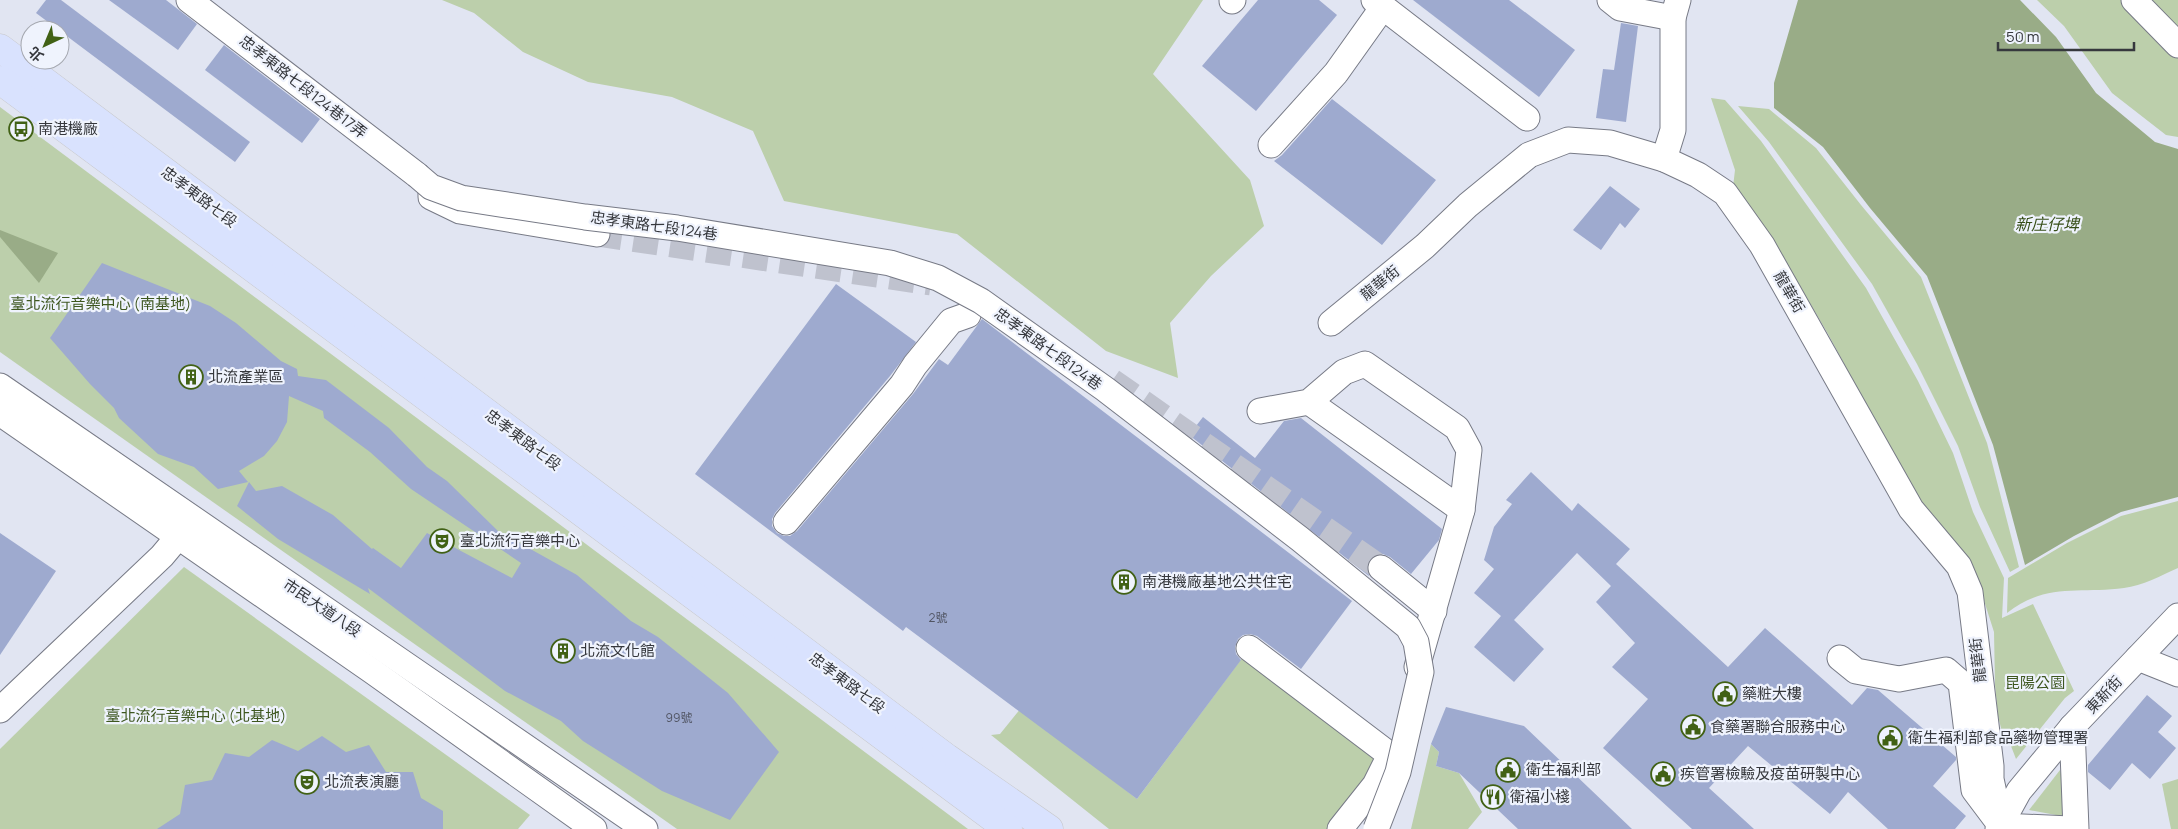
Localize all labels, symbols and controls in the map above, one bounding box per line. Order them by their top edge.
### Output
north arrow [20,20,70,70]
scale bar [1998,20,2134,52]
text: 50 m [2006,26,2040,47]
street label: 忠孝東路七段124巷17弄 [235,30,371,143]
text: 北 [24,43,47,66]
bus stop icon: 南港機廠 [8,116,34,142]
place label: 南港機廠 [38,118,98,139]
street label: 忠孝東路七段 [157,161,242,232]
street label: 忠孝東路七段124巷 [589,206,719,245]
water label: 新庄仔埤 [2015,213,2081,235]
street label: 龍華街 [1356,260,1404,305]
street label: 龍華街 [1769,267,1810,316]
park label: 臺北流行音樂中心 (南基地) [11,293,191,314]
street label: 忠孝東路七段124巷 [990,302,1106,395]
building icon: 北流產業區 [178,364,204,390]
place label: 北流產業區 [208,366,283,387]
street label: 忠孝東路七段 [481,404,566,475]
theatre icon: 臺北流行音樂中心 [429,528,455,554]
place label: 臺北流行音樂中心 [460,530,580,551]
building icon: 南港機廠基地公共住宅 [1111,569,1137,595]
place label: 南港機廠基地公共住宅 [1142,571,1292,592]
street label: 市民大道八段 [279,574,365,641]
house number: 2號 [929,609,947,626]
street label: 龍華街 [1964,636,1991,684]
building icon: 北流文化館 [550,638,576,664]
place label: 北流文化館 [580,640,655,661]
street label: 忠孝東路七段 [805,647,890,718]
street label: 東新街 [2081,671,2127,718]
park label: 昆陽公園 [2005,672,2065,693]
public building icon: 藥粧大樓 [1712,681,1738,707]
place label: 藥粧大樓 [1742,683,1802,704]
park label: 臺北流行音樂中心 (北基地) [106,705,286,726]
house number: 99號 [666,709,692,726]
public building icon: 食藥署聯合服務中心 [1680,714,1706,740]
place label: 食藥署聯合服務中心 [1710,716,1845,737]
public building icon: 衛生福利部食品藥物管理署 [1877,725,1903,751]
place label: 衛生福利部食品藥物管理署 [1908,727,2088,748]
public building icon: 衛生福利部 [1495,757,1521,783]
place label: 衛生福利部 [1526,759,1601,780]
public building icon: 疾管署檢驗及疫苗研製中心 [1650,761,1676,787]
place label: 疾管署檢驗及疫苗研製中心 [1680,763,1860,784]
theatre icon: 北流表演廳 [294,769,320,795]
place label: 北流表演廳 [324,771,399,792]
restaurant icon: 衛福小棧 [1480,784,1506,810]
place label: 衛福小棧 [1510,786,1570,807]

